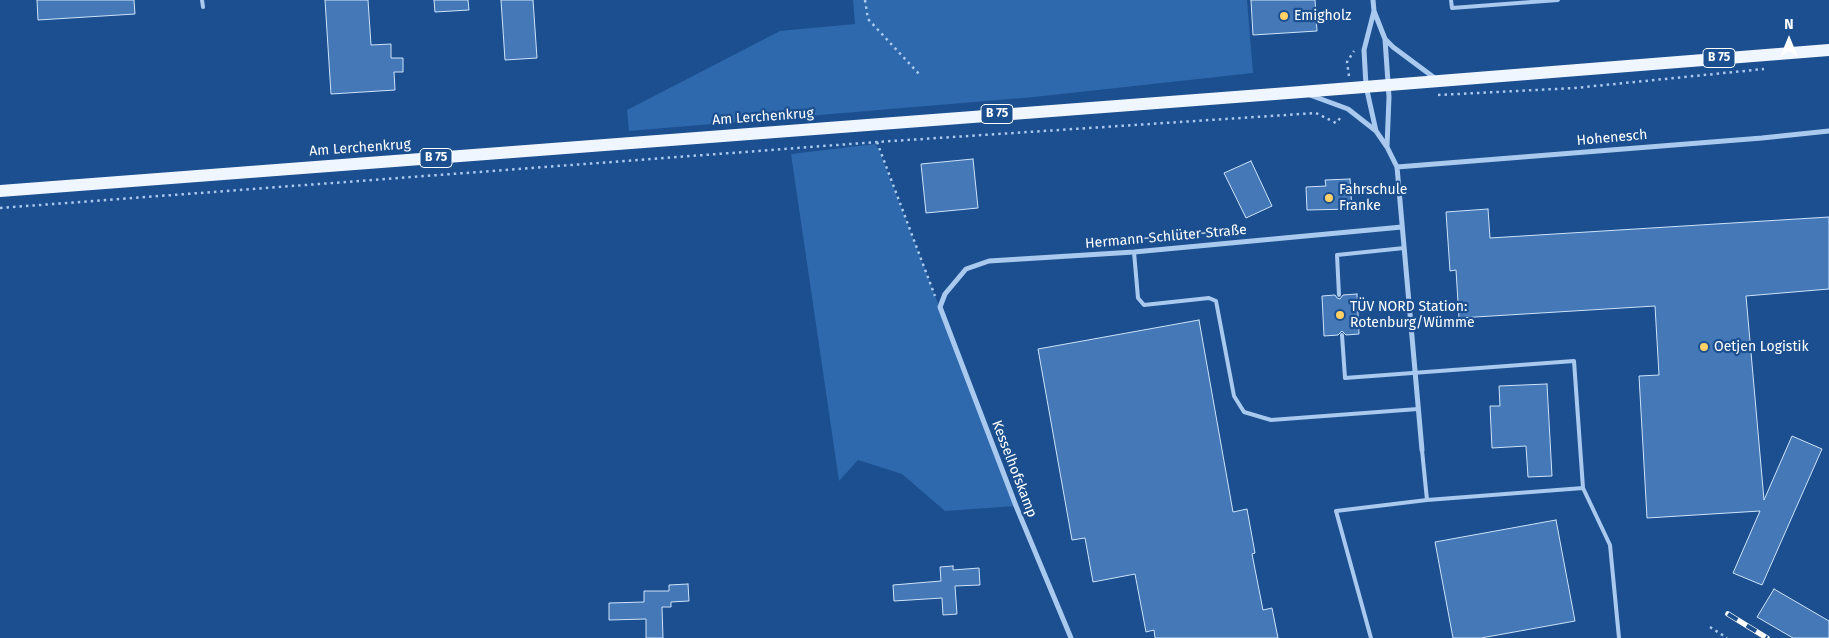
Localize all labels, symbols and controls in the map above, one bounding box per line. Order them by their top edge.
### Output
place label: Emigholz [1294,8,1351,24]
marker: Emigholz [1278,10,1290,22]
north arrow [1764,15,1814,65]
text: N [1784,16,1794,33]
road number: B 75 [1703,48,1735,68]
street label: Am Lerchenkrug [712,105,814,129]
road number: B 75 [981,105,1013,124]
street label: Hohenesch [1576,127,1648,149]
street label: Am Lerchenkrug [309,136,411,160]
road number: B 75 [420,148,452,168]
place label: Fahrschule Franke [1339,182,1407,214]
marker: Fahrschule Franke [1323,192,1335,204]
street label: Hermann-Schlüter-Straße [1085,222,1247,252]
place label: TÜV NORD Station: Rotenburg/Wümme [1350,299,1475,332]
marker: TÜV NORD Station: Rotenburg/Wümme [1334,309,1346,321]
place label: Oetjen Logistik [1714,339,1809,355]
marker: Oetjen Logistik [1698,341,1710,353]
street label: Kesselhofskamp [988,418,1040,520]

